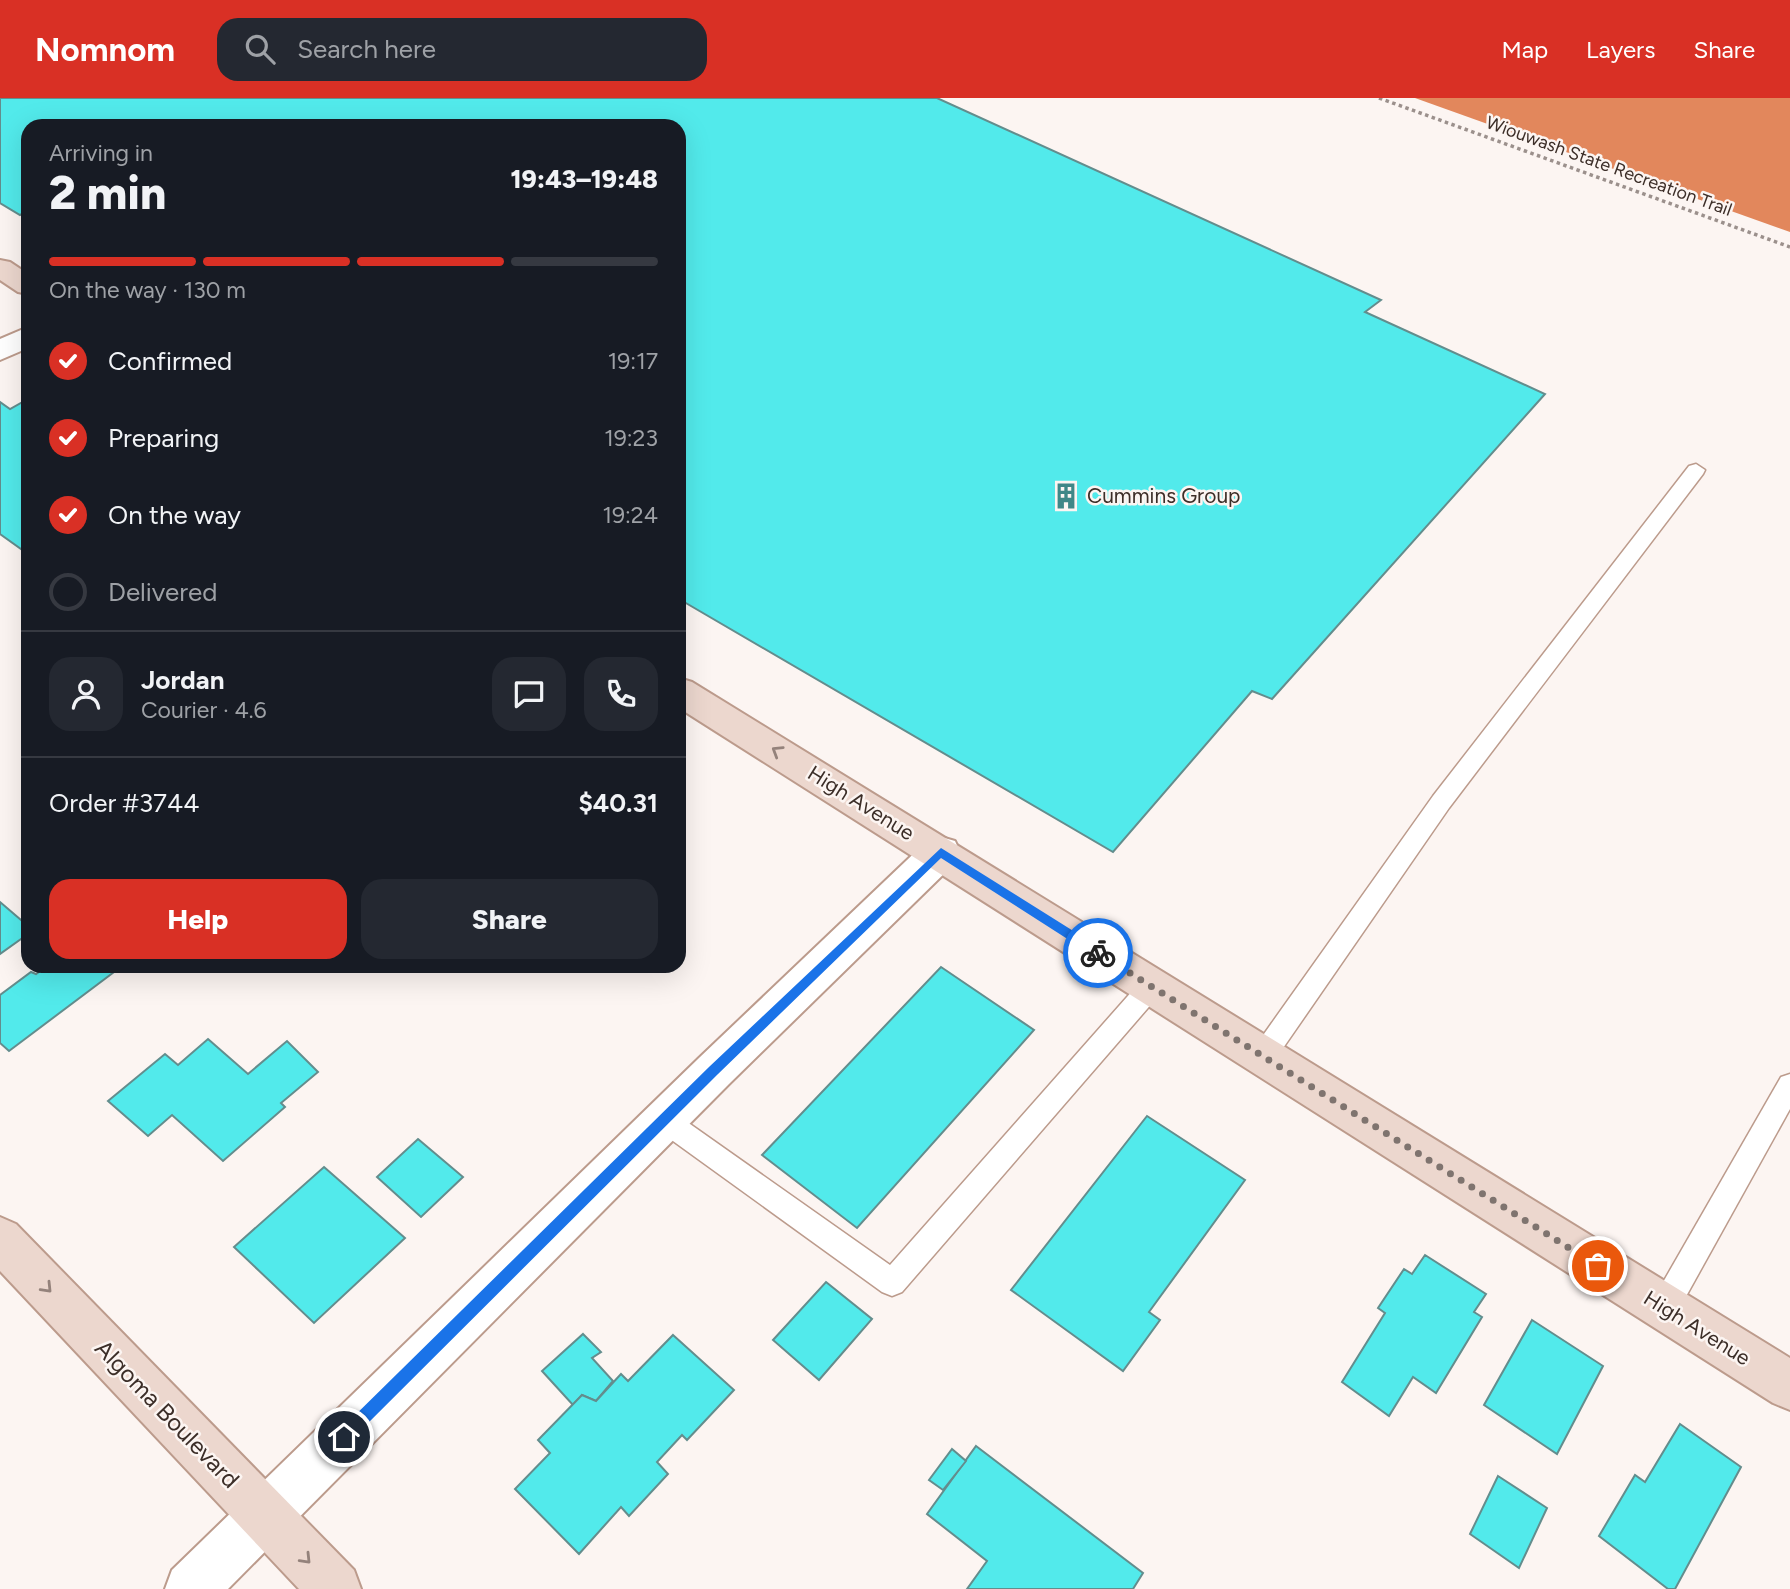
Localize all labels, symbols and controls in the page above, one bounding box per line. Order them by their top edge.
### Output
search box [217,18,707,81]
text: Nomnom [35,30,175,69]
icon: search [241,30,279,68]
text: Search here [297,33,436,65]
text: Map [1501,35,1548,64]
text: Layers [1586,35,1655,64]
text: Share [1693,35,1755,64]
street label: Wiouwash State Recreation Trail [1483,111,1735,221]
text: Arriving in [49,139,153,167]
text: 19:43–19:48 [511,163,658,195]
text: 2 min [49,165,166,221]
text: On the way · 130 m [49,276,246,304]
icon: check [49,342,87,380]
text: Confirmed [108,345,232,377]
text: 19:17 [608,347,658,375]
icon: check [49,419,87,457]
text: Preparing [108,422,219,454]
text: 19:23 [604,424,658,452]
building icon: Cummins Group [1051,481,1081,511]
place label: Cummins Group [1087,483,1241,508]
icon: check [49,496,87,534]
text: On the way [108,499,241,531]
text: 19:24 [603,501,658,529]
text: Delivered [108,576,217,608]
button: person [49,657,123,731]
button: chat [492,657,566,731]
button: phone [584,657,658,731]
text: Jordan [141,664,224,696]
text: Courier · 4.6 [141,696,267,724]
one-way arrow [772,747,785,760]
street label: High Avenue [803,760,919,845]
text: Order #3744 [49,787,199,819]
text: $40.31 [578,787,658,819]
button: Help [49,879,347,959]
button: Share [361,879,658,959]
courier [1063,918,1133,988]
icon: bike [1079,934,1117,972]
pin [1568,1236,1628,1296]
icon: bag [1579,1247,1617,1285]
one-way arrow [39,1280,52,1293]
street label: High Avenue [1639,1285,1755,1370]
street label: Algoma Boulevard [89,1334,245,1494]
pin [314,1407,374,1467]
icon: home [325,1418,363,1456]
one-way arrow [298,1551,311,1564]

